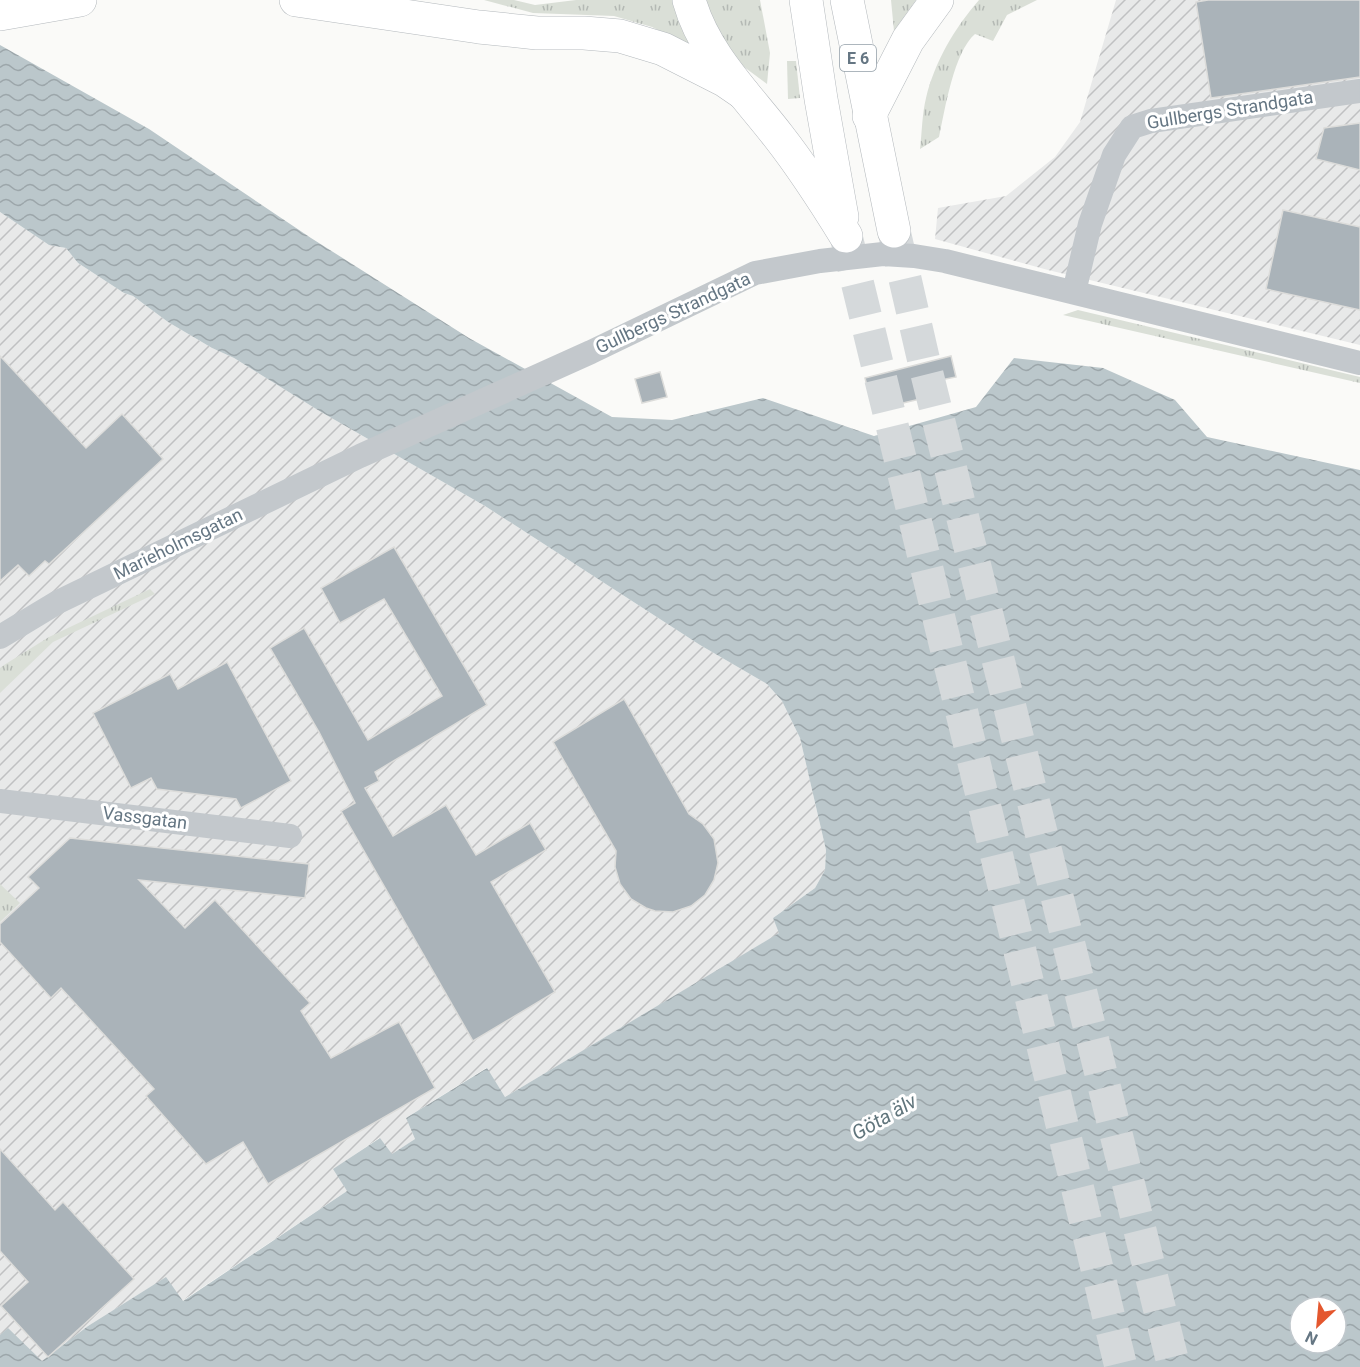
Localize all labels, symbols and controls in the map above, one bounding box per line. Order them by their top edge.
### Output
road number: E 6 [840,45,876,71]
street label: Gullbergs Strandgata [1145,86,1315,133]
street label: Gullbergs Strandgata [592,267,753,358]
street label: Marieholmsgatan [110,503,246,584]
street label: Vassgatan [102,802,189,833]
water label: Göta älv [847,1089,921,1145]
north arrow [1288,1295,1348,1355]
text: N [1302,1327,1321,1349]

